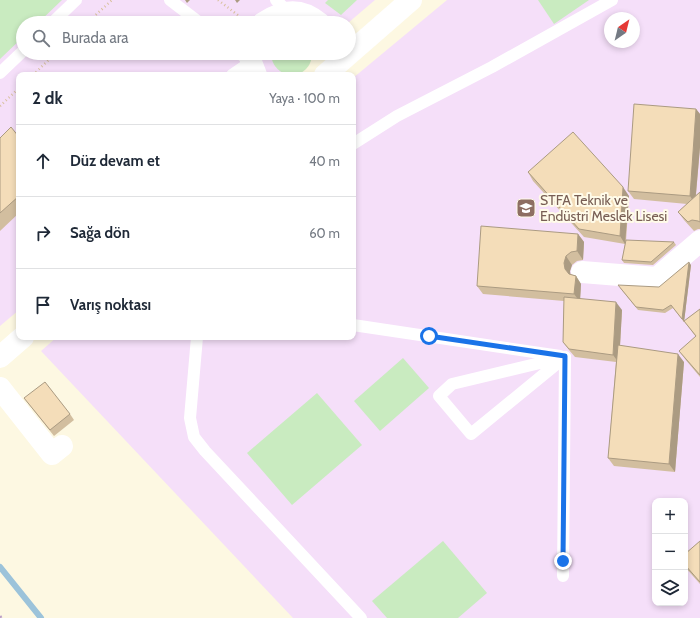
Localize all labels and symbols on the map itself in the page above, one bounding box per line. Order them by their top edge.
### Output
north arrow [604,12,640,48]
place label: STFA Teknik ve Endüstri Meslek Lisesi [540,191,667,225]
school or university icon: STFA Teknik ve Endüstri Meslek Lisesi [515,197,537,219]
route start [420,327,438,345]
route end [554,552,572,570]

